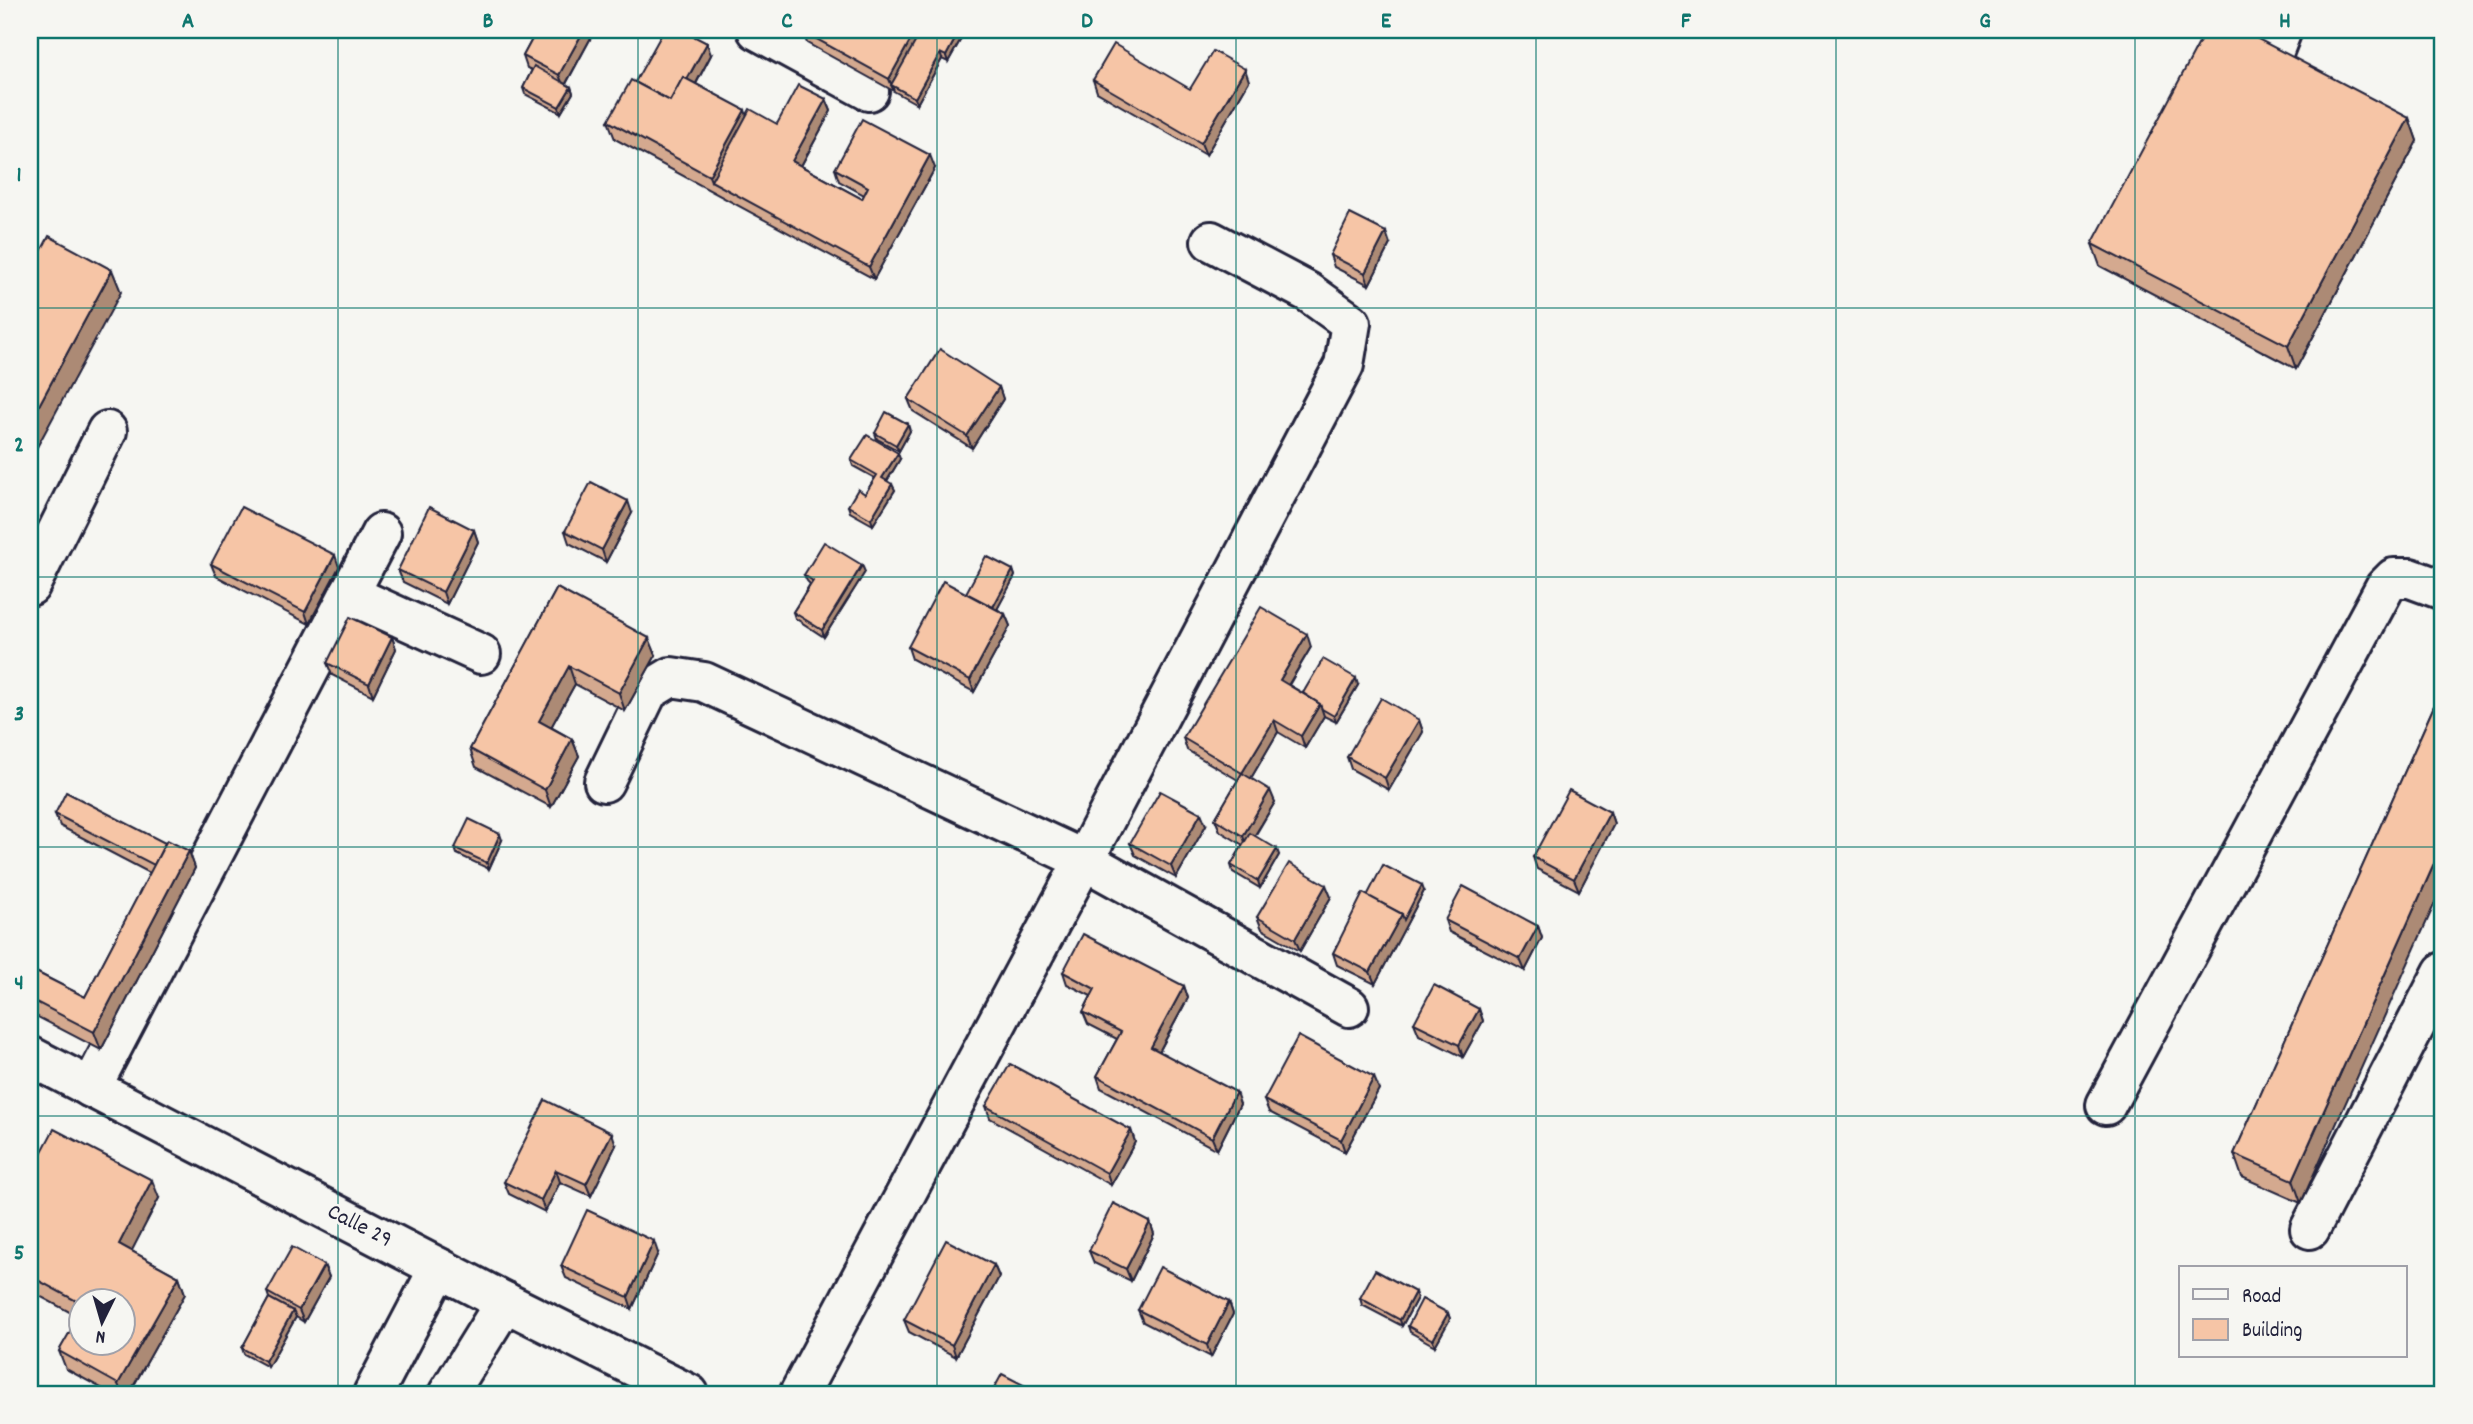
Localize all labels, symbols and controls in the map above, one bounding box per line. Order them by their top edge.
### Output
text: A [182,6,194,39]
text: B [483,6,494,39]
text: C [781,6,793,39]
text: D [1081,6,1093,39]
text: E [1381,6,1392,39]
text: F [1681,6,1692,39]
text: G [1979,6,1991,39]
text: H [2279,6,2291,39]
text: 1 [16,160,22,193]
text: 2 [14,430,24,463]
text: 3 [14,699,24,732]
text: 4 [14,968,24,1001]
street label: Calle 29 [321,1197,397,1257]
text: 5 [14,1238,24,1271]
legend [2179,1266,2406,1358]
text: Road [2242,1283,2281,1313]
north arrow [66,1288,136,1358]
text: Building [2242,1317,2302,1347]
text: N [95,1322,107,1349]

